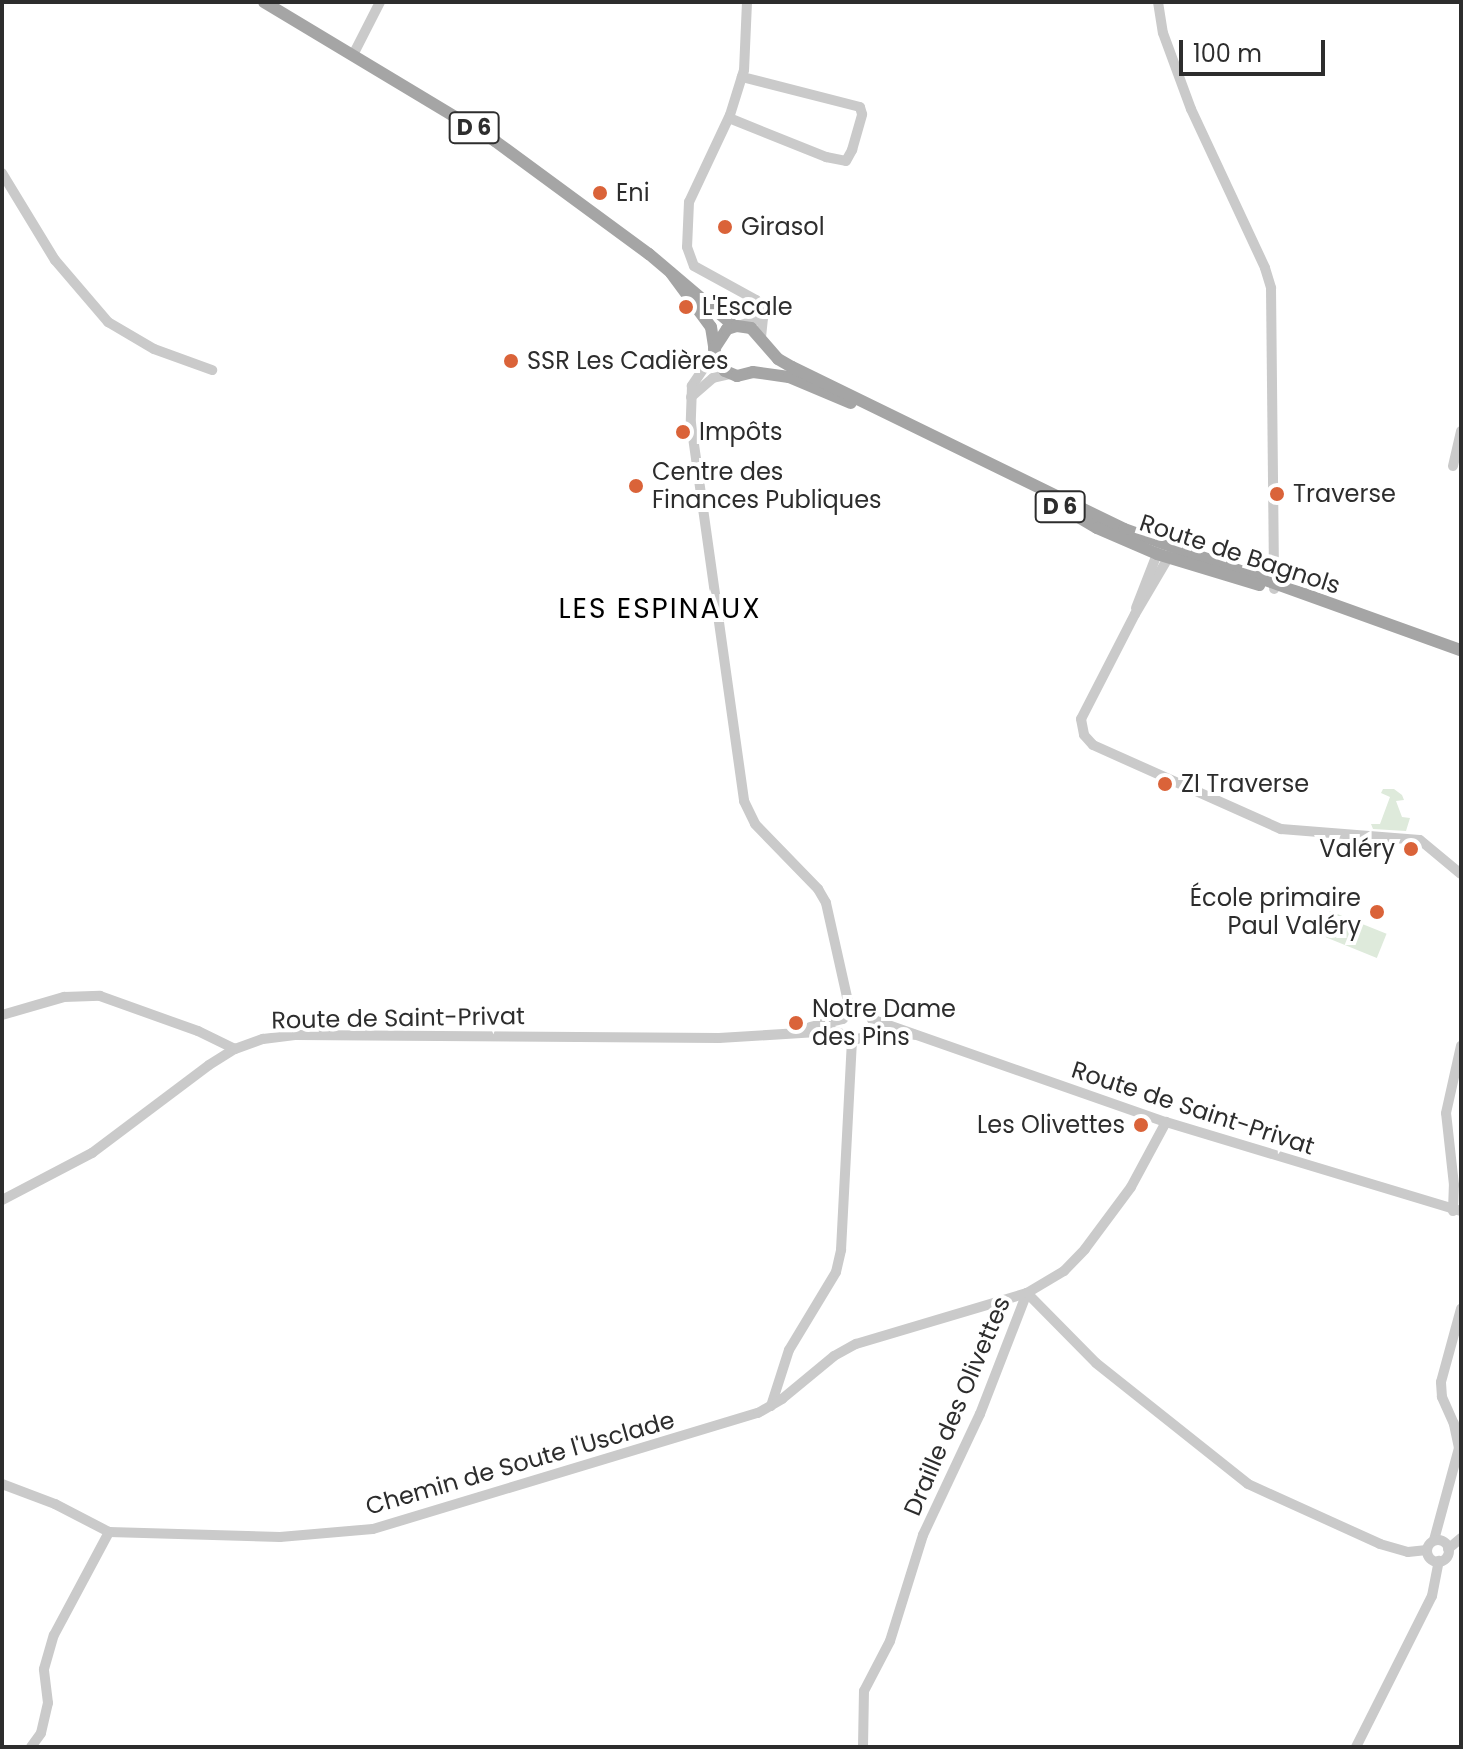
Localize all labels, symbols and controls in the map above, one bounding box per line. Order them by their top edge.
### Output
scale bar [1183,24,1329,74]
text: 100 m [1193,37,1262,70]
road number: D 6 [448,110,500,146]
place label: Eni [616,179,650,207]
marker: Eni [591,184,609,202]
place label: Girasol [741,213,825,241]
marker: Girasol [716,218,734,236]
place label: L'Escale [702,293,793,321]
marker: L'Escale [677,298,695,316]
place label: SSR Les Cadières [527,347,728,375]
marker: SSR Les Cadières [502,352,520,370]
place label: Impôts [699,418,782,446]
marker: Impôts [674,423,692,441]
place label: Centre des Finances Publiques [652,458,882,514]
marker: Centre des Finances Publiques [627,477,645,495]
place label: Traverse [1293,480,1396,508]
marker: Traverse [1268,485,1286,503]
road number: D 6 [1034,489,1086,525]
street label: Route de Bagnols [1136,508,1344,600]
district label: LES ESPINAUX [558,592,762,626]
place label: ZI Traverse [1181,770,1309,798]
marker: ZI Traverse [1156,775,1174,793]
place label: Valéry [1319,835,1395,863]
marker: Valéry [1402,840,1420,858]
place label: École primaire Paul Valéry [1190,884,1361,940]
marker: École primaire Paul Valéry [1368,903,1386,921]
place label: Notre Dame des Pins [812,995,956,1051]
street label: Route de Saint-Privat [271,1001,525,1035]
marker: Notre Dame des Pins [787,1014,805,1032]
street label: Route de Saint-Privat [1068,1055,1318,1161]
place label: Les Olivettes [977,1111,1125,1139]
marker: Les Olivettes [1132,1116,1150,1134]
street label: Draille des Olivettes [898,1292,1016,1520]
street label: Chemin de Soute l'Usclade [362,1405,678,1521]

